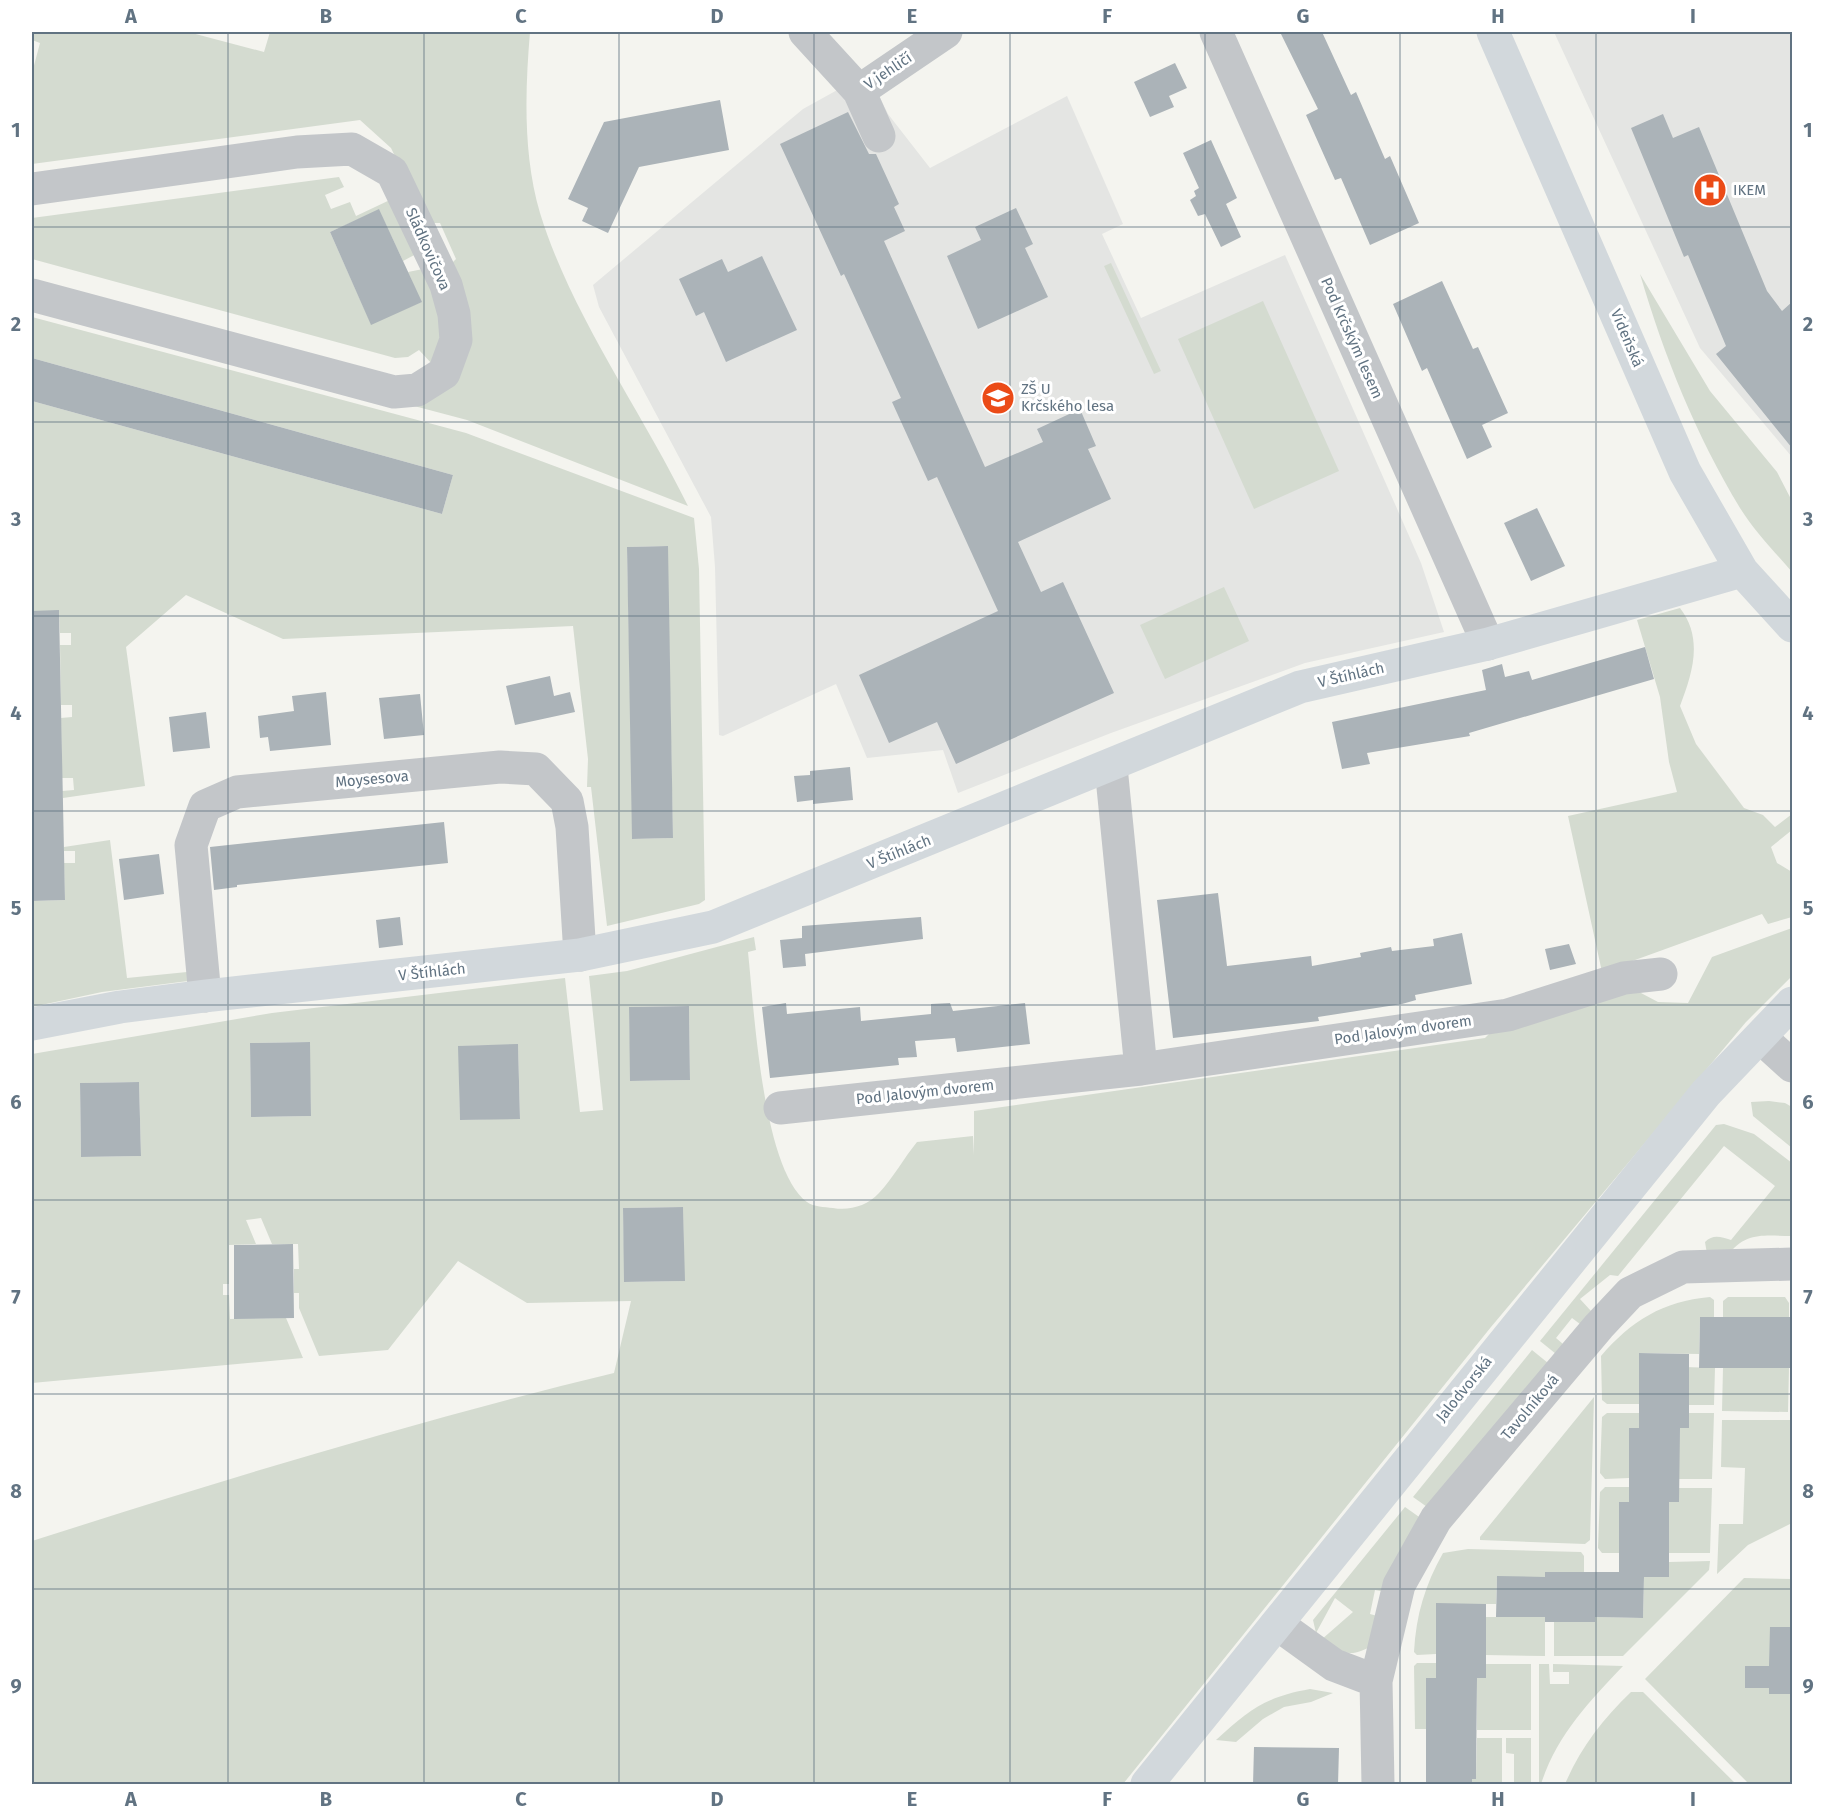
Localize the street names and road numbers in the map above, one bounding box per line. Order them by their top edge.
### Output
street label: V jehličí [861,49,915,93]
street label: Sládkovičova [402,205,454,293]
street label: Pod Krčským lesem [1317,275,1387,401]
street label: Vídeňská [1607,306,1647,370]
street label: V Štíhlách [1316,659,1386,691]
street label: Moysesova [334,767,410,791]
street label: V Štíhlách [864,831,934,873]
street label: V Štíhlách [397,960,467,984]
street label: Pod Jalovým dvorem [1333,1011,1473,1049]
street label: Pod Jalovým dvorem [855,1076,995,1108]
street label: Jalodvorská [1432,1353,1496,1425]
street label: Tavolníková [1497,1371,1563,1443]

